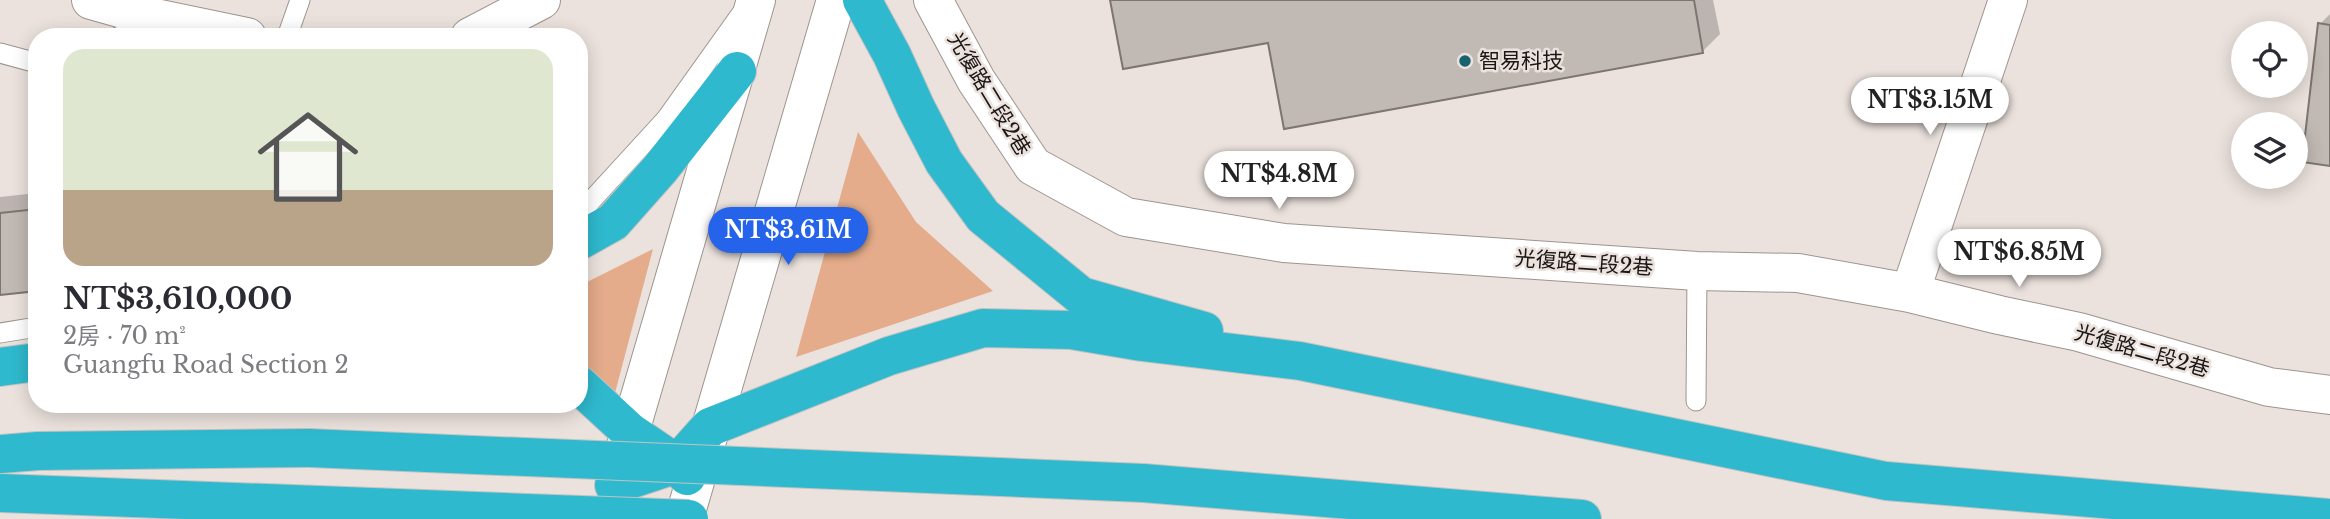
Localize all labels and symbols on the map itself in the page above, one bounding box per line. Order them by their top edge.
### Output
street label: 光復路二段2巷 [942,28,1036,160]
place label: 智易科技 [1479,48,1563,74]
marker: 智易科技 [1457,53,1473,69]
pin: NT$3.15M [1858,78,2002,137]
pin: NT$4.8M [1214,152,1344,211]
pin: NT$3.61M [716,208,860,267]
pin: NT$6.85M [1947,230,2091,289]
street label: 光復路二段2巷 [1514,245,1654,281]
street label: 光復路二段2巷 [2072,319,2212,383]

